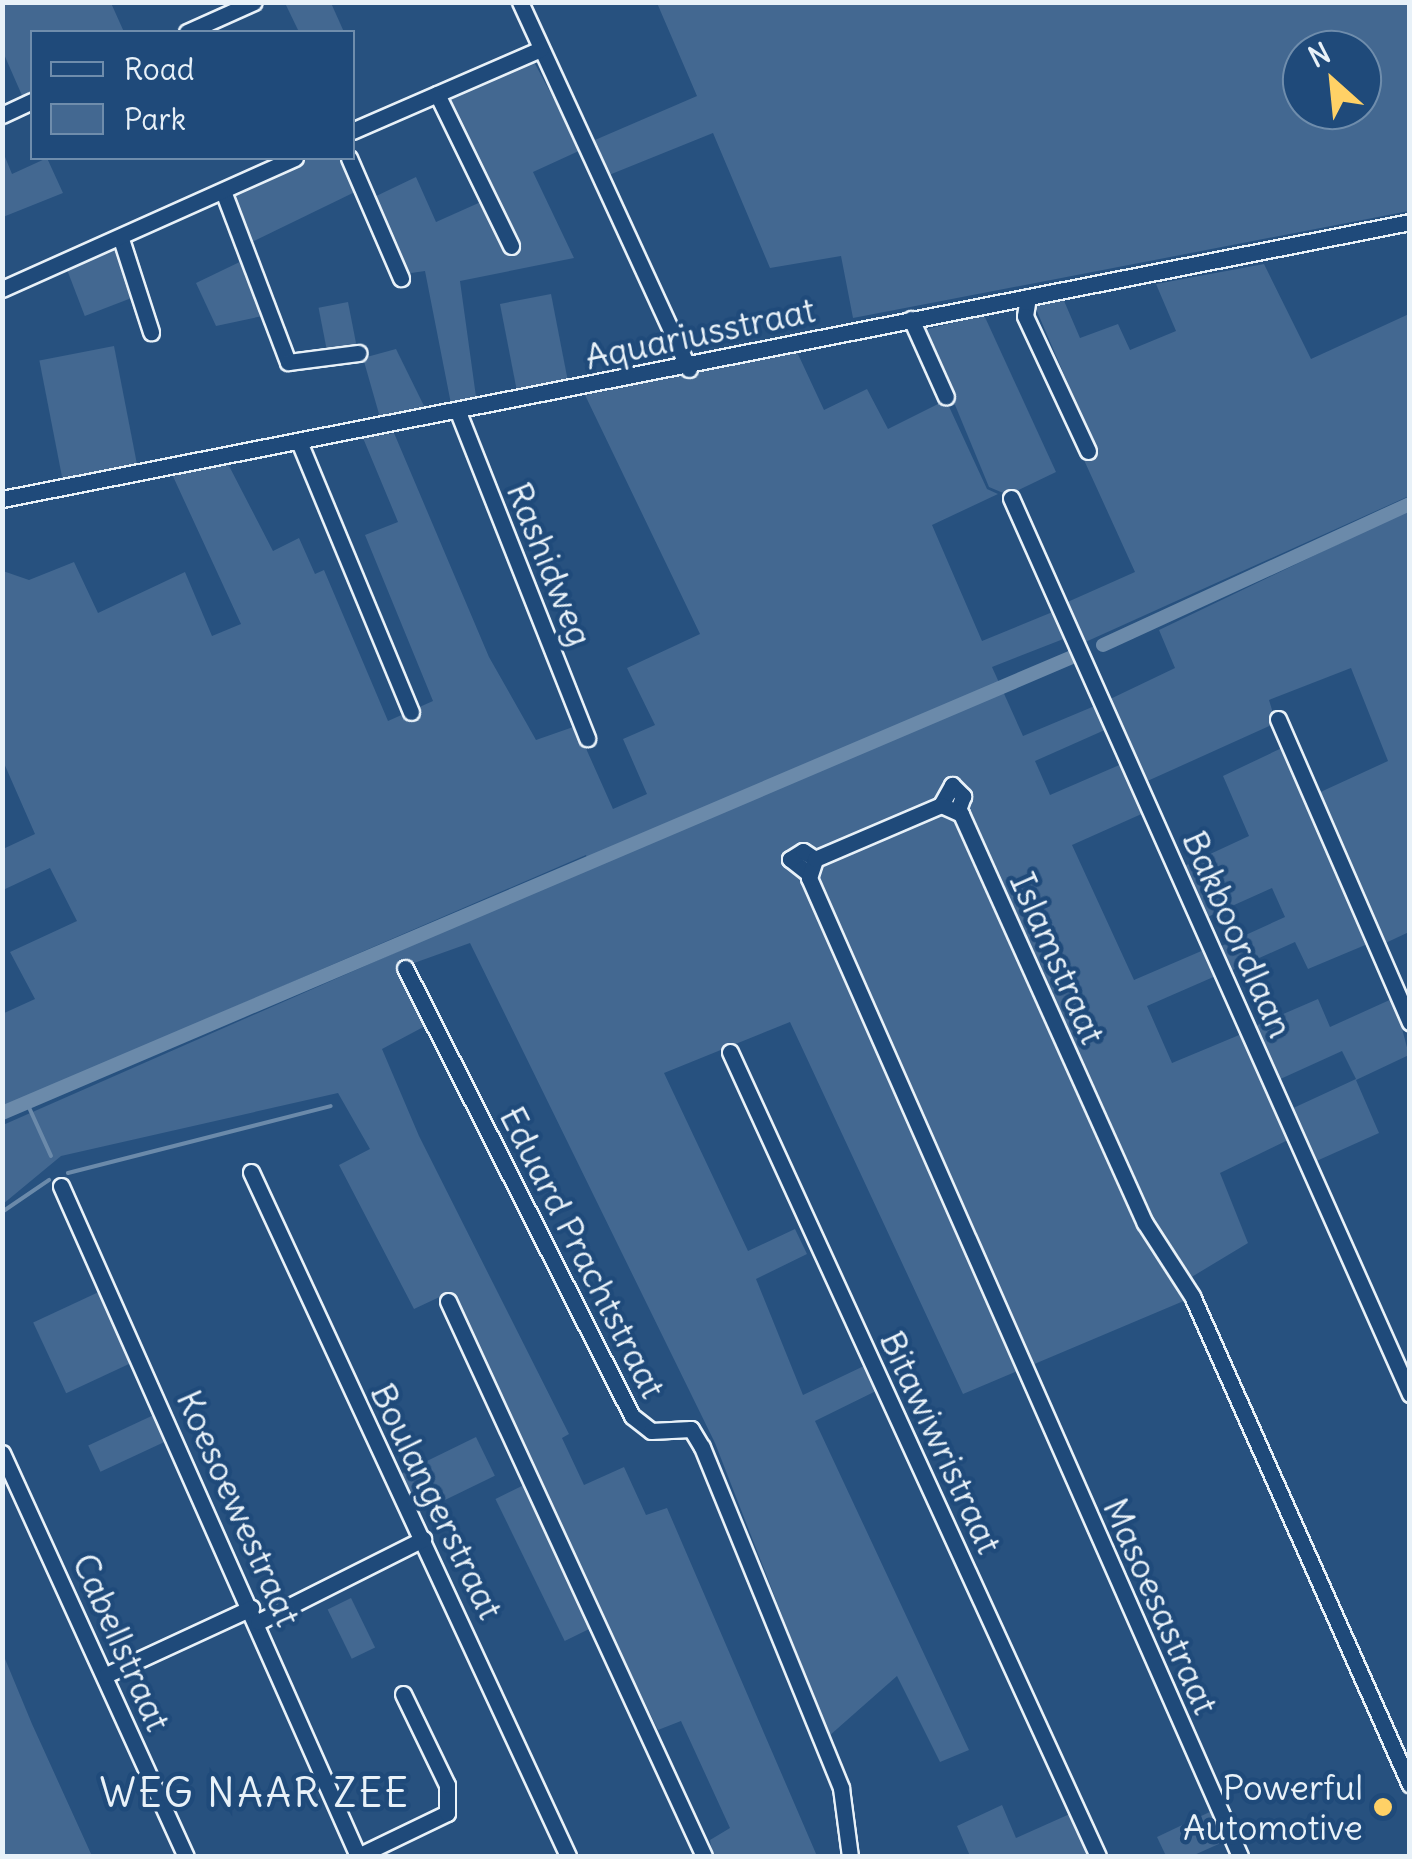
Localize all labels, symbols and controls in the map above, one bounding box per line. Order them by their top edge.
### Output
legend [30,30,355,160]
north arrow [1282,30,1382,130]
text: N [1302,35,1336,75]
text: Road [124,50,194,88]
text: Park [124,100,186,138]
street label: Aquariusstraat [581,288,819,378]
street label: Rashidweg [498,476,602,652]
street label: Bakboordlaan [1174,824,1302,1044]
street label: Islamstraat [1002,866,1114,1050]
street label: Eduard Prachtstraat [491,1099,675,1405]
street label: Bitawiwristraat [871,1324,1011,1560]
street label: Boulangerstraat [362,1376,512,1626]
street label: Koesoewestraat [168,1384,310,1632]
street label: Masoesastraat [1095,1492,1227,1720]
street label: Cabellstraat [64,1547,180,1737]
place label: Powerful Automotive [1183,1766,1363,1848]
district label: WEG NAAR ZEE [99,1769,411,1817]
marker: Powerful Automotive [1372,1796,1394,1818]

